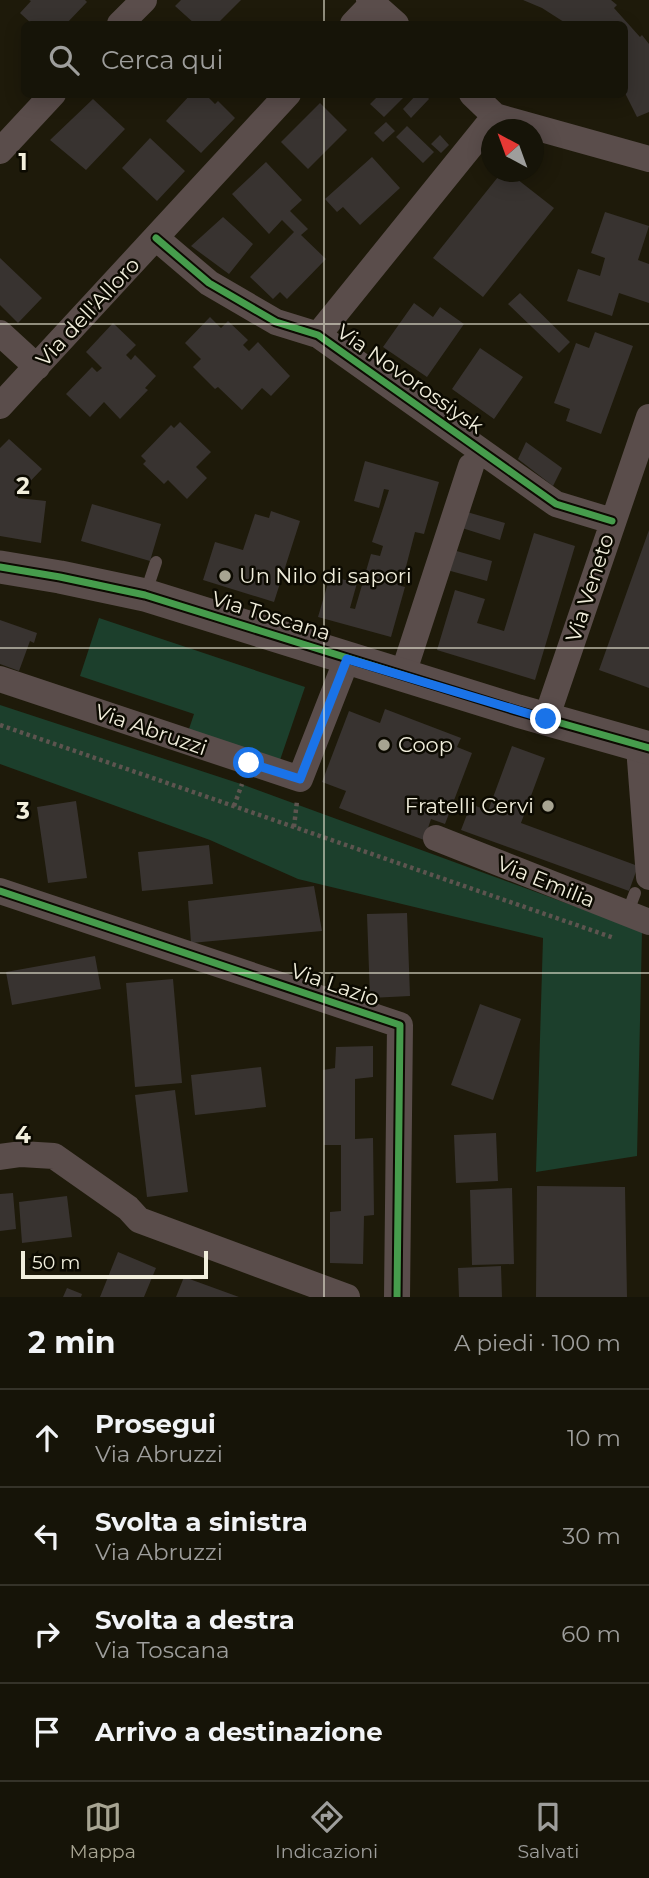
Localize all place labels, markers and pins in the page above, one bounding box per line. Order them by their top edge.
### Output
place label: Un Nilo di sapori [239,563,412,588]
marker: Un Nilo di sapori [217,568,233,584]
place label: Coop [398,732,453,757]
marker: Coop [376,737,392,753]
place label: Fratelli Cervi [405,793,534,818]
marker: Fratelli Cervi [540,798,556,814]

